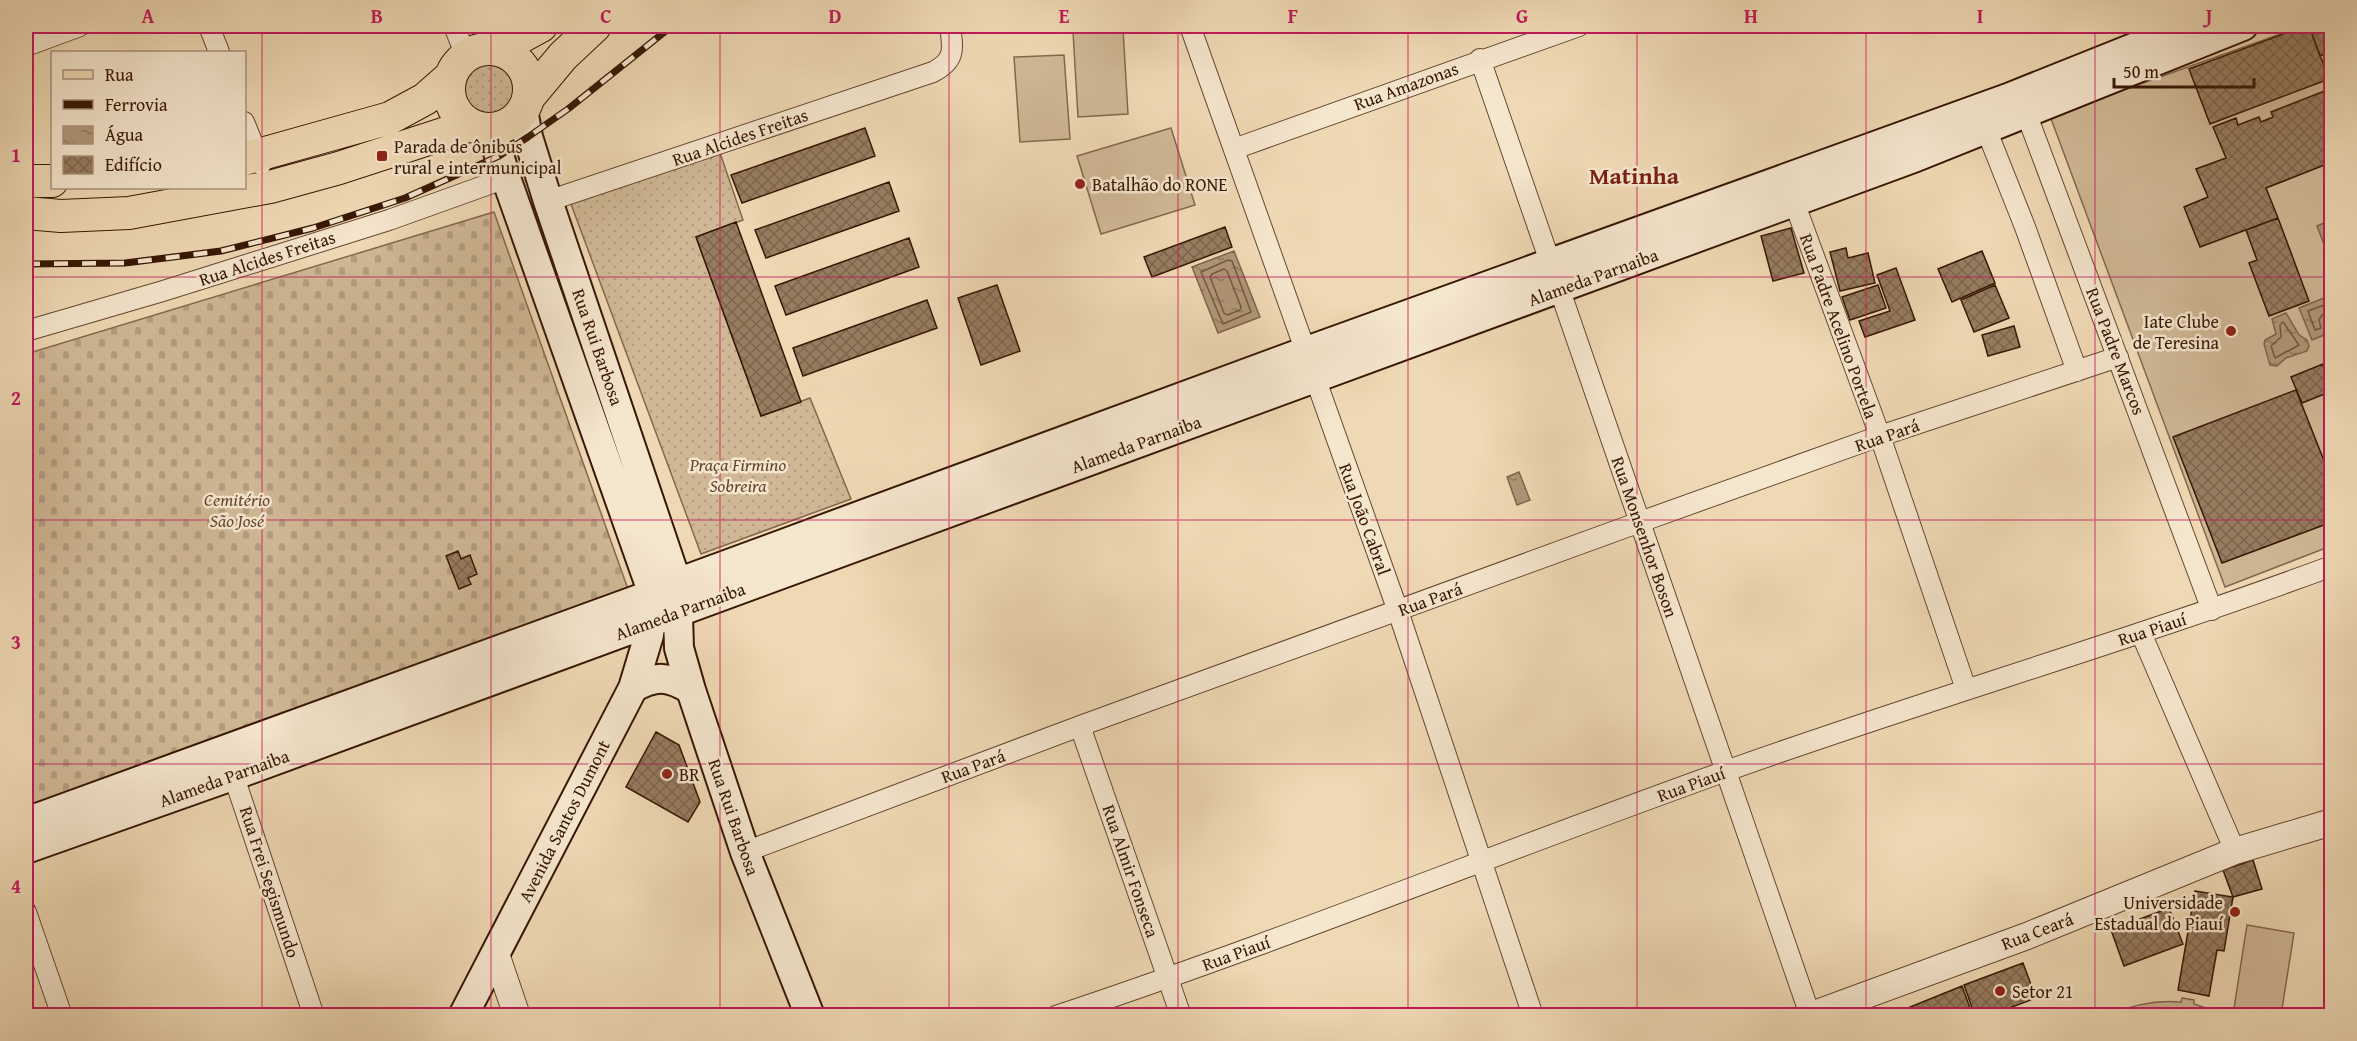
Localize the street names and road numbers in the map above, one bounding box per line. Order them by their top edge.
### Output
street label: Rua Amazonas [1350,55,1462,117]
street label: Rua Alcides Freitas [668,101,812,173]
street label: Rua Alcides Freitas [195,223,339,293]
street label: Rua Padre Acelino Portela [1793,230,1885,423]
street label: Alameda Parnaiba [1524,241,1662,313]
street label: Rua Padre Marcos [2079,283,2153,419]
street label: Rua Rui Barbosa [565,285,631,410]
street label: Alameda Parnaiba [1067,408,1205,480]
street label: Rua Pará [1851,411,1923,459]
street label: Rua Monsenhor Boson [1605,453,1685,621]
street label: Rua João Cabral [1332,459,1398,579]
street label: Alameda Parnaiba [611,575,749,647]
street label: Rua Pará [1394,575,1466,623]
street label: Rua Piauí [2114,605,2191,653]
street label: Avenida Santos Dumont [511,734,617,907]
street label: Alameda Parnaiba [155,742,293,814]
street label: Rua Pará [937,742,1009,790]
street label: Rua Rui Barbosa [701,755,767,880]
street label: Rua Piauí [1653,759,1730,809]
street label: Rua Almir Fonseca [1096,801,1167,942]
street label: Rua Frei Segismundo [233,803,307,961]
street label: Rua Ceará [1997,905,2077,957]
street label: Rua Piauí [1198,928,1275,978]

